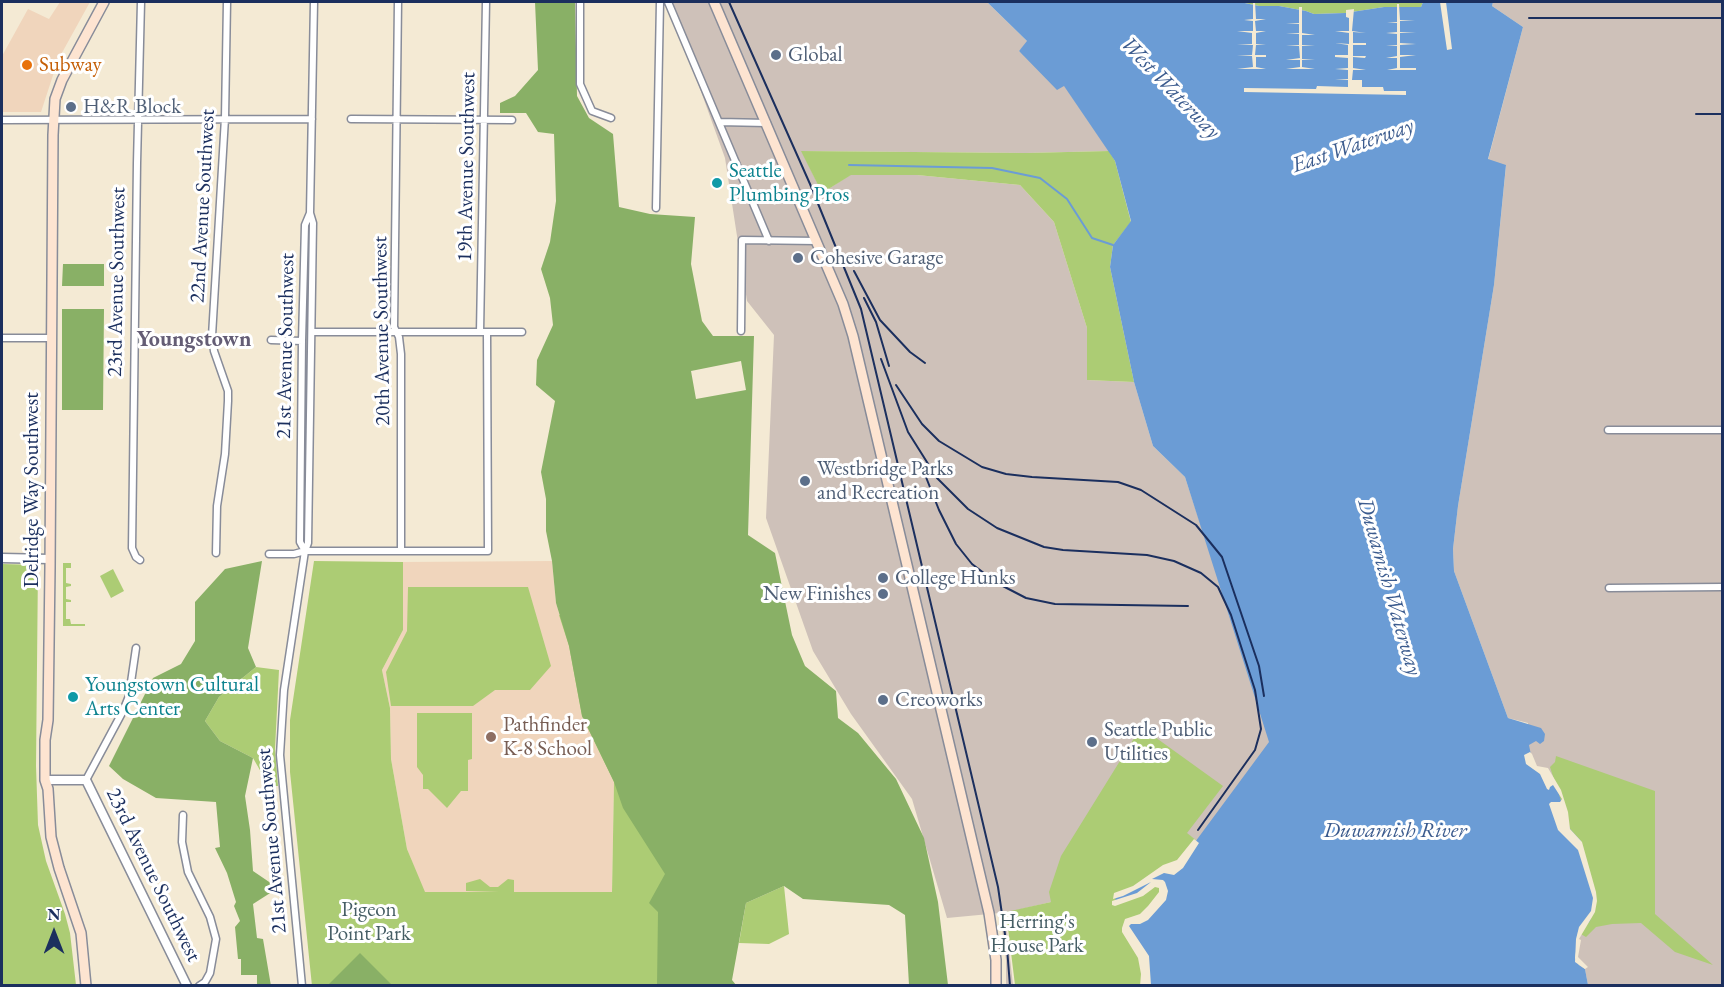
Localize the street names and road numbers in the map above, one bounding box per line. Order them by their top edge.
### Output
street label: 19th Avenue Southwest [453,72,481,262]
street label: 22nd Avenue Southwest [185,108,221,304]
street label: 23rd Avenue Southwest [103,187,131,377]
street label: 20th Avenue Southwest [368,236,396,426]
street label: 21st Avenue Southwest [272,253,300,439]
street label: Delridge Way Southwest [19,392,45,588]
street label: 21st Avenue Southwest [251,747,293,935]
street label: 23rd Avenue Southwest [100,784,206,966]

